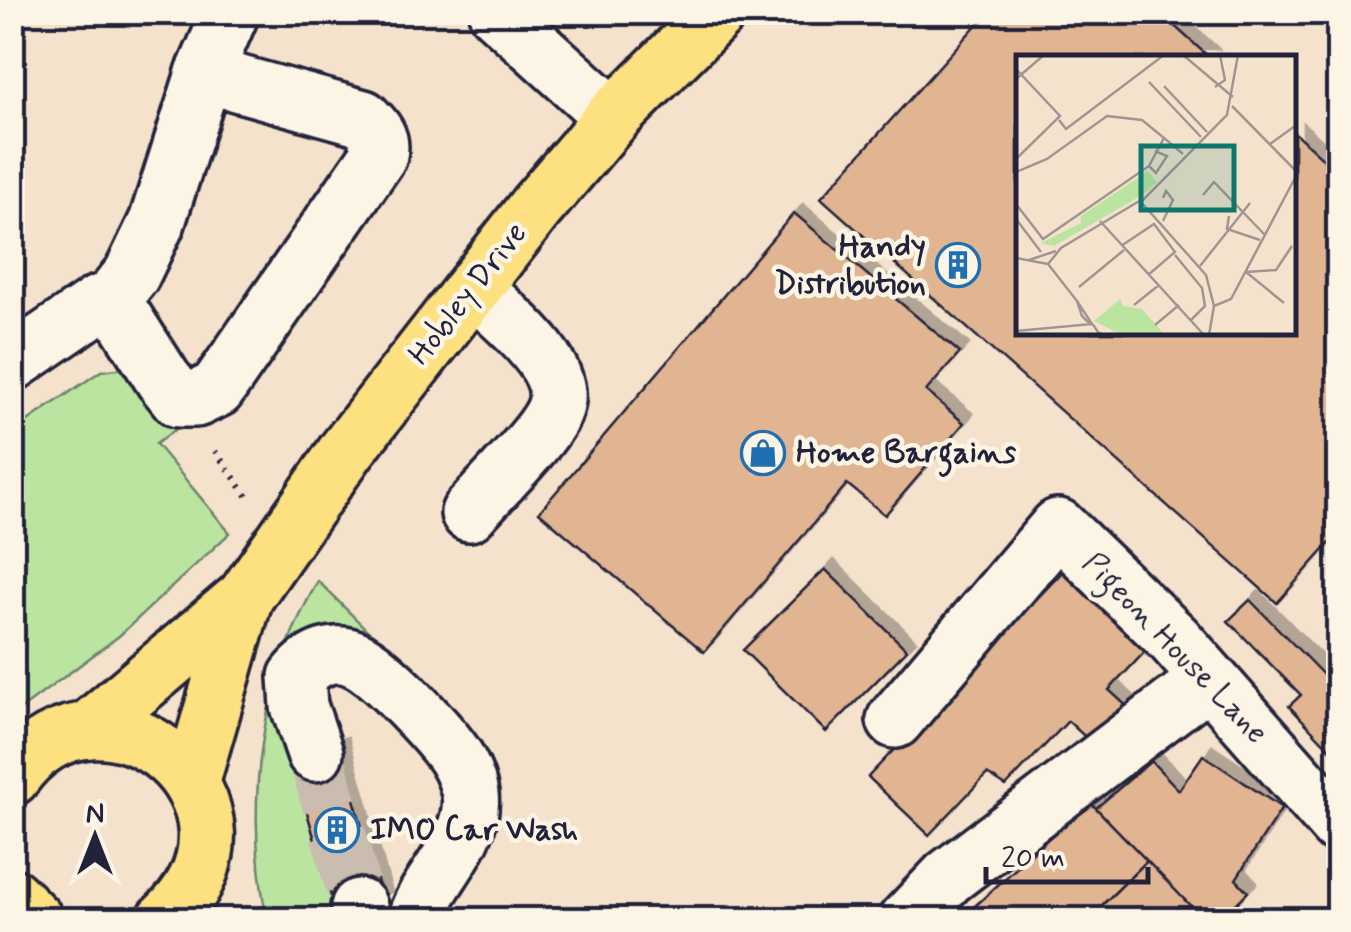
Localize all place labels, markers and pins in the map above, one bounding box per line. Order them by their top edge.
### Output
place label: Handy Distribution [775,226,926,305]
building icon: Handy Distribution [935,242,981,288]
shop icon: Home Bargains [740,430,786,476]
place label: Home Bargains [796,432,1017,478]
building icon: IMO Car Wash [314,807,360,853]
place label: IMO Car Wash [370,809,578,851]

